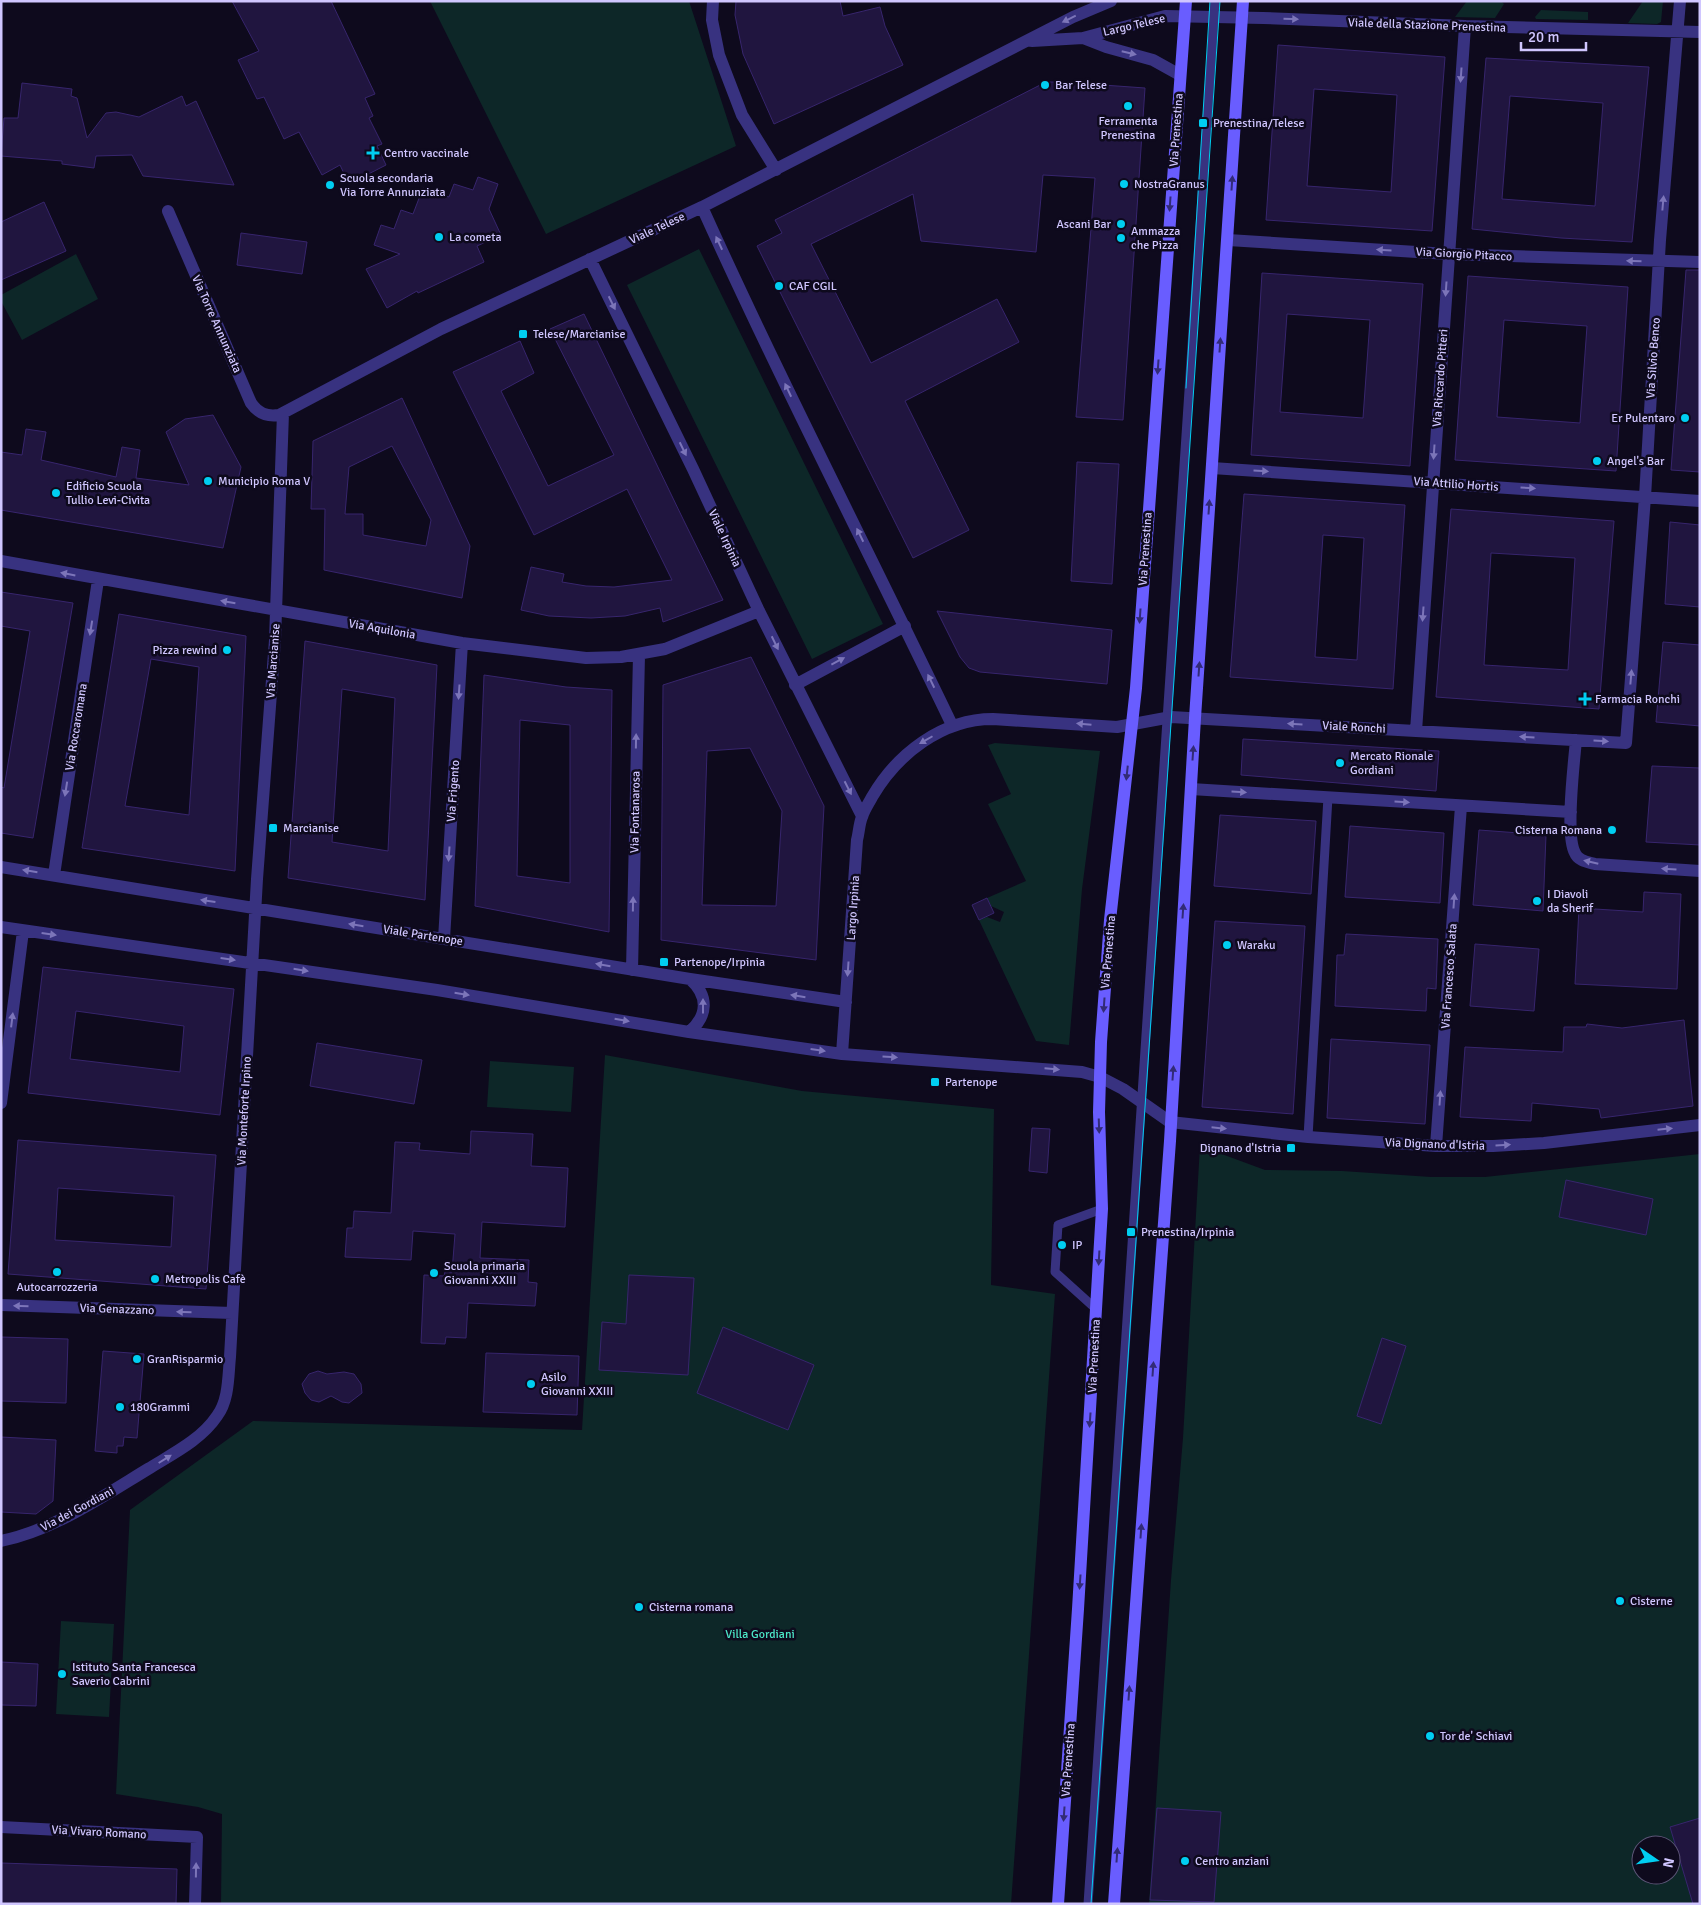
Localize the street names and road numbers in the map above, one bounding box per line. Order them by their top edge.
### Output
street label: Largo Telese [1102,11,1167,40]
street label: Viale della Stazione Prenestina [1348,15,1506,36]
street label: Via Prenestina [1166,93,1187,167]
street label: Viale Telese [627,209,688,248]
street label: Via Giorgio Pitacco [1415,244,1513,265]
street label: Via Torre Annunziata [188,273,245,376]
street label: Via Silvio Benco [1643,317,1664,399]
street label: Via Riccardo Pitteri [1430,328,1451,428]
street label: Via Attilio Hortis [1413,474,1499,495]
street label: Viale Irpinia [705,507,744,569]
street label: Via Prenestina [1135,512,1156,586]
street label: Via Aquilonia [347,616,417,643]
street label: Via Marcianise [263,623,284,699]
street label: Via Roccaromana [62,682,91,772]
street label: Viale Ronchi [1322,718,1386,737]
street label: Via Frigento [444,760,463,822]
street label: Via Fontanarosa [627,771,644,853]
street label: Largo Irpinia [844,875,863,941]
street label: Via Prenestina [1098,915,1119,989]
street label: Viale Partenope [382,922,464,949]
street label: Via Francesco Salata [1438,923,1461,1029]
street label: Via Monteforte Irpino [234,1056,255,1166]
street label: Via Dignano d'Istria [1385,1135,1485,1154]
street label: Via Genazzano [79,1301,155,1318]
street label: Via Prenestina [1085,1319,1104,1393]
street label: Via dei Gordiani [38,1484,116,1535]
street label: Via Prenestina [1058,1723,1079,1797]
street label: Via Vivaro Romano [51,1823,147,1842]

